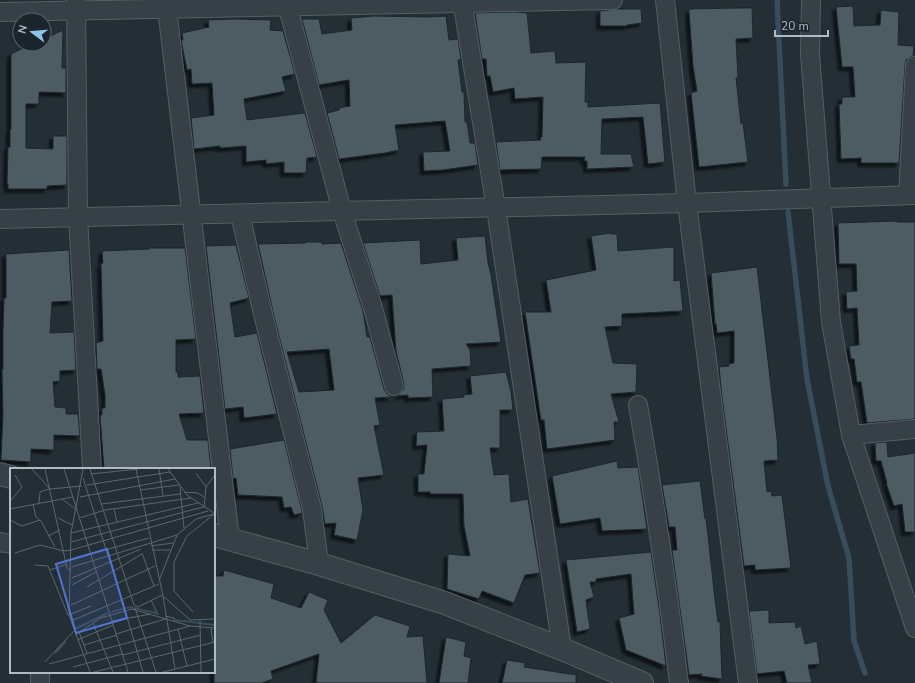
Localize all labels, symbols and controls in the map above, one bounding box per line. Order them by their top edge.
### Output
north arrow [12,12,52,52]
scale bar [775,12,828,38]
text: 20 m [781,18,809,34]
text: N [15,23,31,35]
inset map [10,468,215,673]

